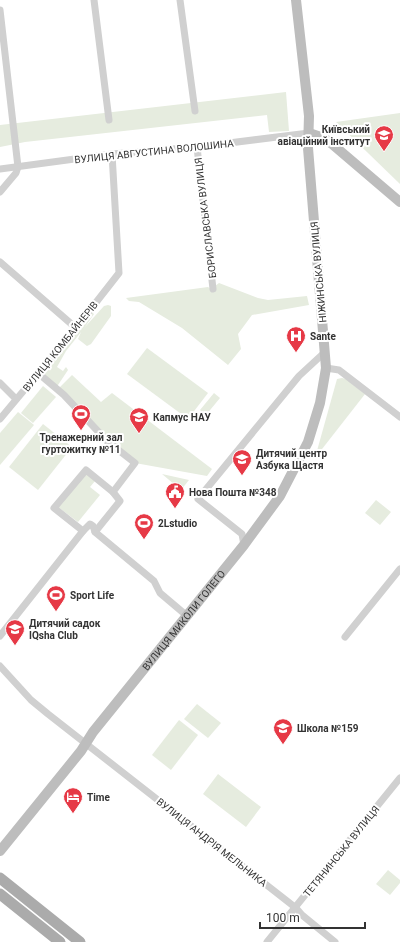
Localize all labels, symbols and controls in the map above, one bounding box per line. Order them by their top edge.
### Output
place label: Київський авіаційний інститут [278,124,370,147]
school or university icon: Київський авіаційний інститут [373,124,395,152]
street label: ВУЛИЦЯ АВГУСТИНА ВОЛОШИНА [74,138,235,165]
street label: БОРИСЛАВСЬКА ВУЛИЦЯ [193,157,218,279]
street label: НІЖИНСЬКА ВУЛИЦЯ [309,221,328,323]
street label: ВУЛИЦЯ КОМБАЙНЕРІВ [20,299,100,393]
hospital icon: Sante [285,325,307,353]
place label: Sante [310,331,336,342]
sports icon: Тренажерний зал гуртожитку №11 [70,403,92,431]
school or university icon: Капмус НАУ [128,406,150,434]
place label: Капмус НАУ [153,412,212,423]
place label: Тренажерний зал гуртожитку №11 [40,432,123,455]
school or university icon: Дитячий центр Азбука Щастя [231,448,253,476]
place label: Дитячий центр Азбука Щастя [256,448,327,471]
public building icon: Нова Пошта №348 [164,481,186,509]
place label: Нова Пошта №348 [189,487,277,498]
sports icon: 2Lstudio [133,512,155,540]
place label: 2Lstudio [158,518,198,529]
street label: ВУЛИЦЯ МИКОЛИ ГОЛЕГО [140,568,227,673]
sports icon: Sport Life [45,584,67,612]
place label: Sport Life [70,590,115,601]
school or university icon: Дитячий садок IQsha Club [4,618,26,646]
place label: Дитячий садок IQsha Club [29,618,101,641]
school or university icon: Школа №159 [272,717,294,745]
place label: Школа №159 [297,723,359,734]
hotel icon: Time [62,786,84,814]
place label: Time [87,792,111,803]
street label: ВУЛИЦЯ АНДРІЯ МЕЛЬНИКА [154,796,269,889]
street label: ТЕТЯНИНСЬКА ВУЛИЦЯ [301,804,381,899]
scale bar [260,904,365,930]
text: 100 m [266,911,300,925]

